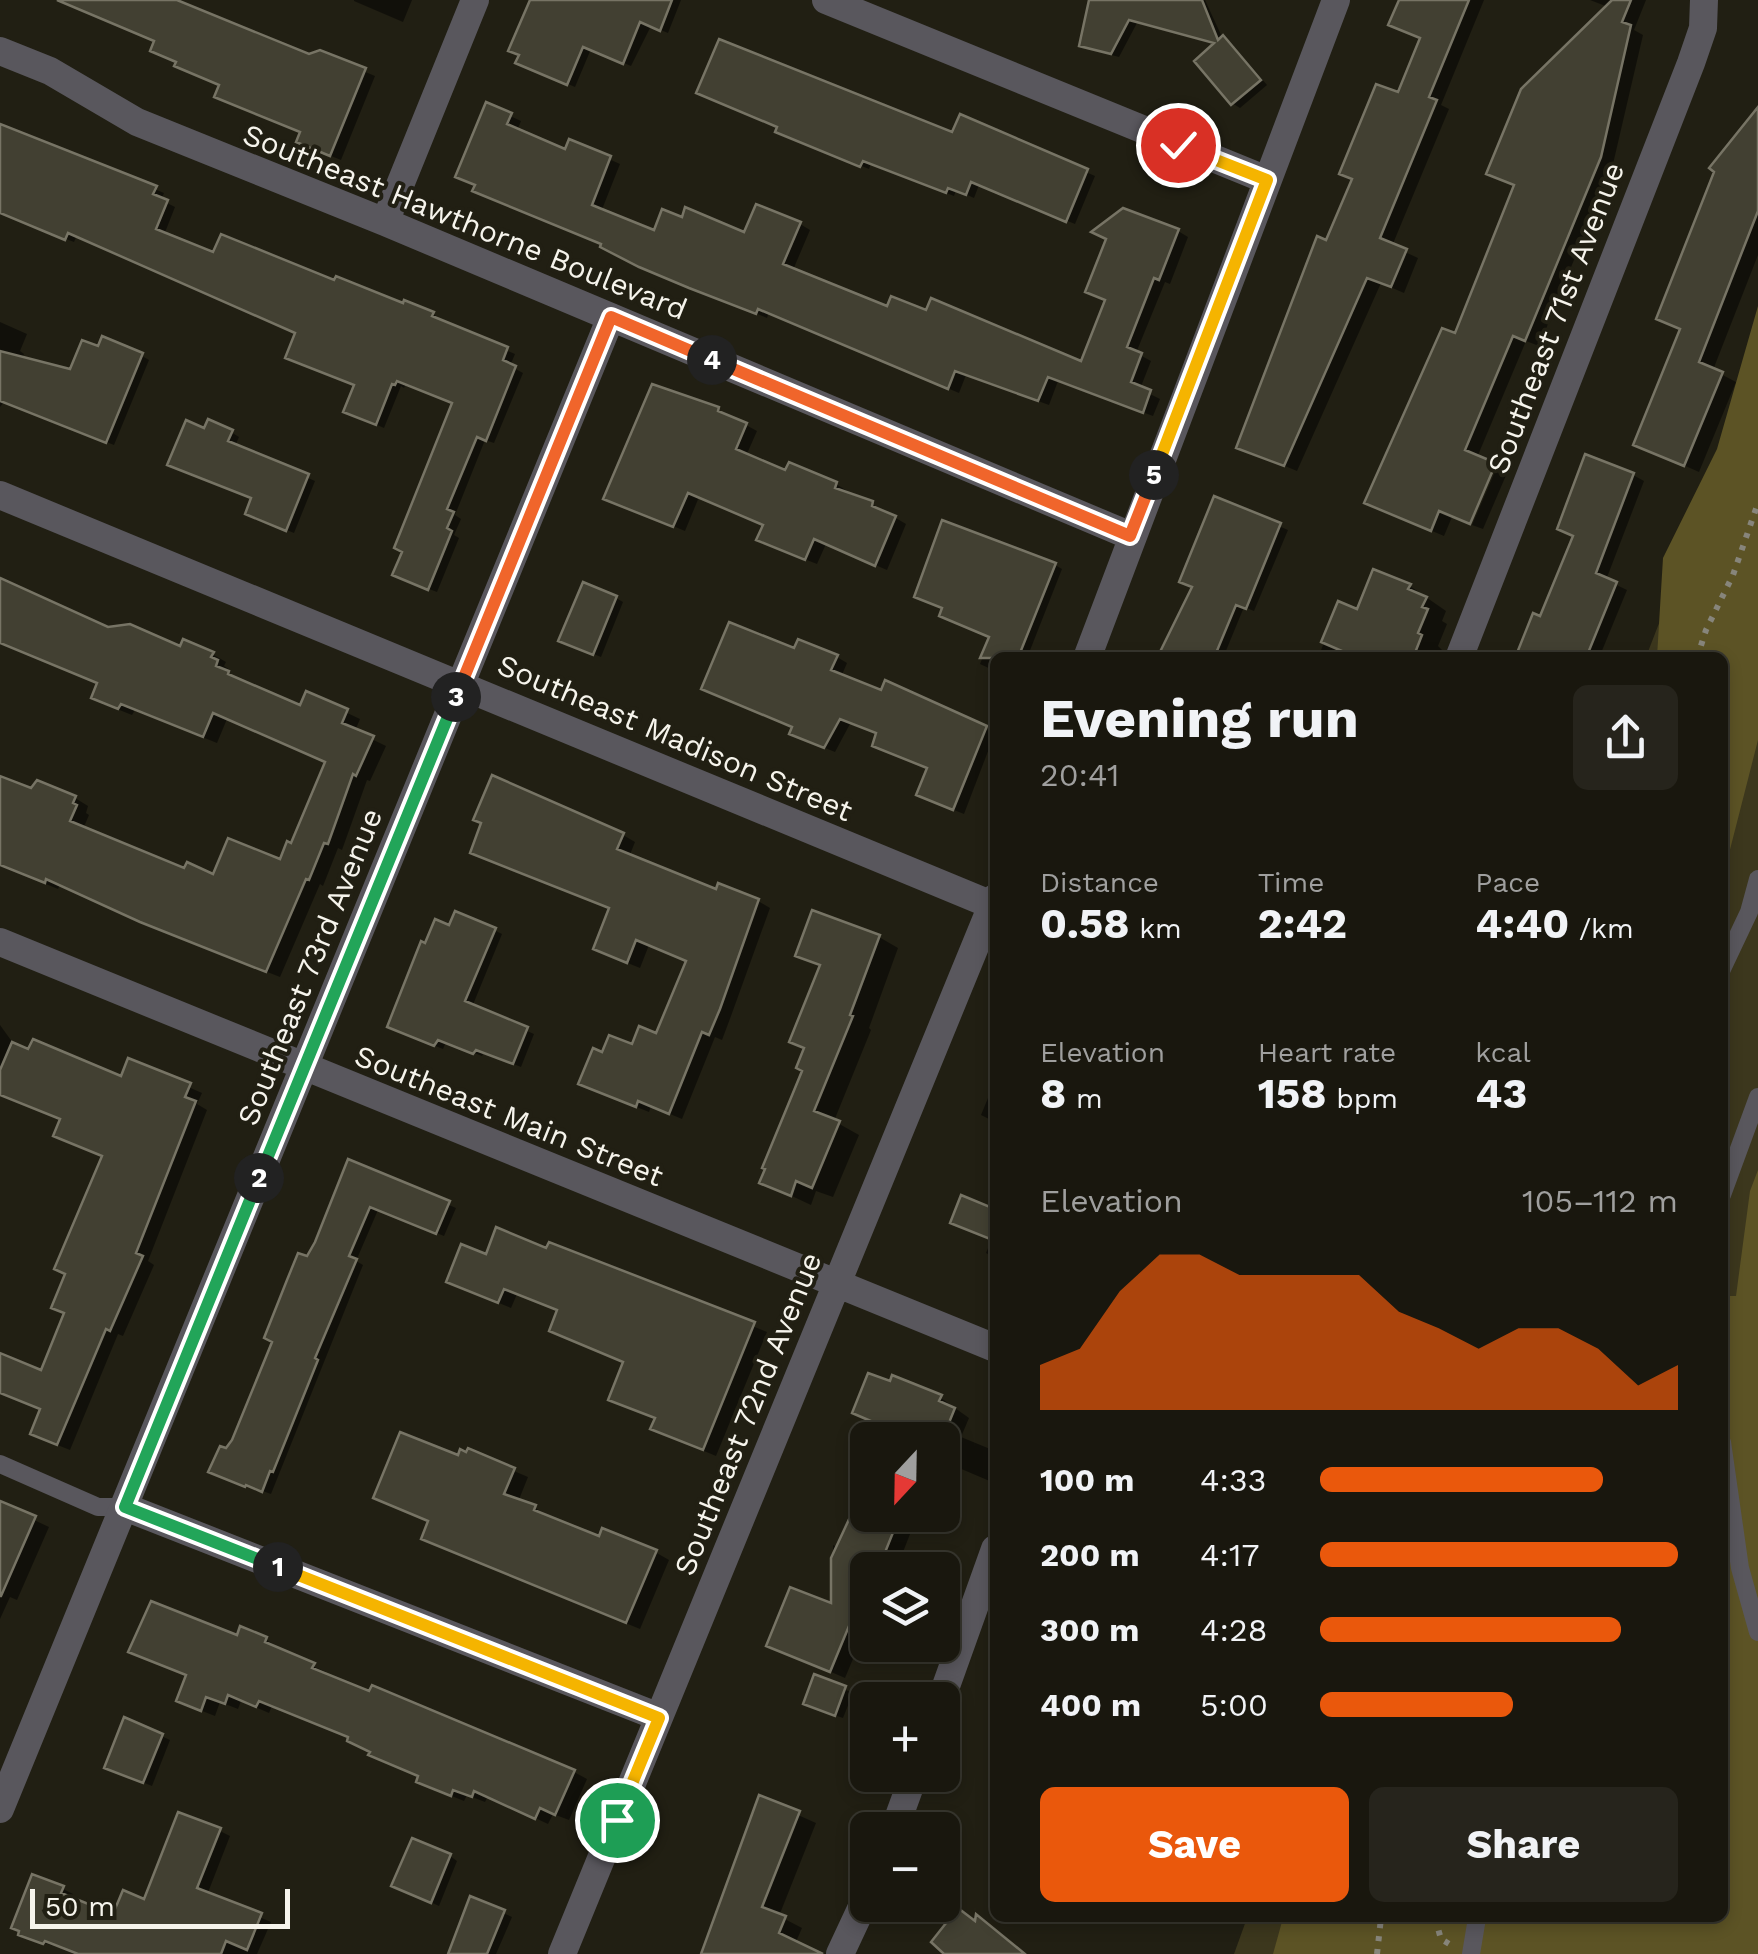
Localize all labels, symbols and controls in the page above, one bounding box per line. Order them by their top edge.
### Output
pin [1136,103,1221,188]
street label: Southeast Hawthorne Boulevard [238,116,692,327]
icon: check [1151,118,1206,173]
street label: Southeast 71st Avenue [1480,157,1631,478]
pin: 4 [687,335,737,385]
text: 4 [703,343,721,376]
pin: 5 [1129,450,1179,500]
text: 5 [1146,458,1162,491]
street label: Southeast Madison Street [493,647,858,828]
pin: 3 [431,672,481,722]
text: 3 [448,680,464,713]
button: share [1573,685,1678,790]
text: Evening run [1040,686,1359,750]
text: 20:41 [1040,756,1120,794]
street label: Southeast 73rd Avenue [230,803,389,1130]
text: Distance [1040,866,1159,899]
text: Time [1258,866,1324,899]
text: Pace [1475,866,1540,899]
text: 0.58 [1040,899,1130,948]
text: 2:42 [1258,899,1347,948]
text: 4:40 [1475,899,1569,948]
text: km [1130,912,1182,945]
text: /km [1569,912,1634,945]
text: Elevation [1040,1036,1165,1069]
text: Heart rate [1258,1036,1396,1069]
text: kcal [1475,1036,1531,1069]
street label: Southeast Main Street [350,1038,669,1194]
text: 8 [1040,1069,1066,1118]
text: 158 [1258,1069,1327,1118]
text: 43 [1475,1069,1527,1118]
text: m [1066,1082,1103,1115]
text: bpm [1327,1082,1398,1115]
pin: 2 [234,1153,284,1203]
text: 2 [251,1161,267,1194]
text: Elevation [1040,1182,1183,1220]
text: 105–112 m [1522,1182,1678,1220]
street label: Southeast 72nd Avenue [667,1247,828,1581]
north arrow [850,1422,960,1532]
map controls [850,1422,960,1922]
text: 100 m [1040,1461,1134,1499]
text: 4:33 [1200,1461,1266,1499]
text: 200 m [1040,1536,1140,1574]
text: 4:17 [1200,1536,1259,1574]
pin: 1 [253,1542,303,1592]
text: 1 [272,1550,284,1583]
button: layers [850,1552,960,1662]
text: 300 m [1040,1611,1139,1649]
text: 4:28 [1200,1611,1267,1649]
button: + [850,1682,960,1792]
text: 400 m [1040,1686,1141,1724]
text: 5:00 [1200,1686,1268,1724]
pin [575,1778,660,1863]
button: Save [1040,1787,1349,1902]
button: Share [1369,1787,1678,1902]
icon: arrive [590,1793,645,1848]
button: − [850,1812,960,1922]
scale bar [30,1884,290,1928]
text: 50 m [45,1890,115,1923]

